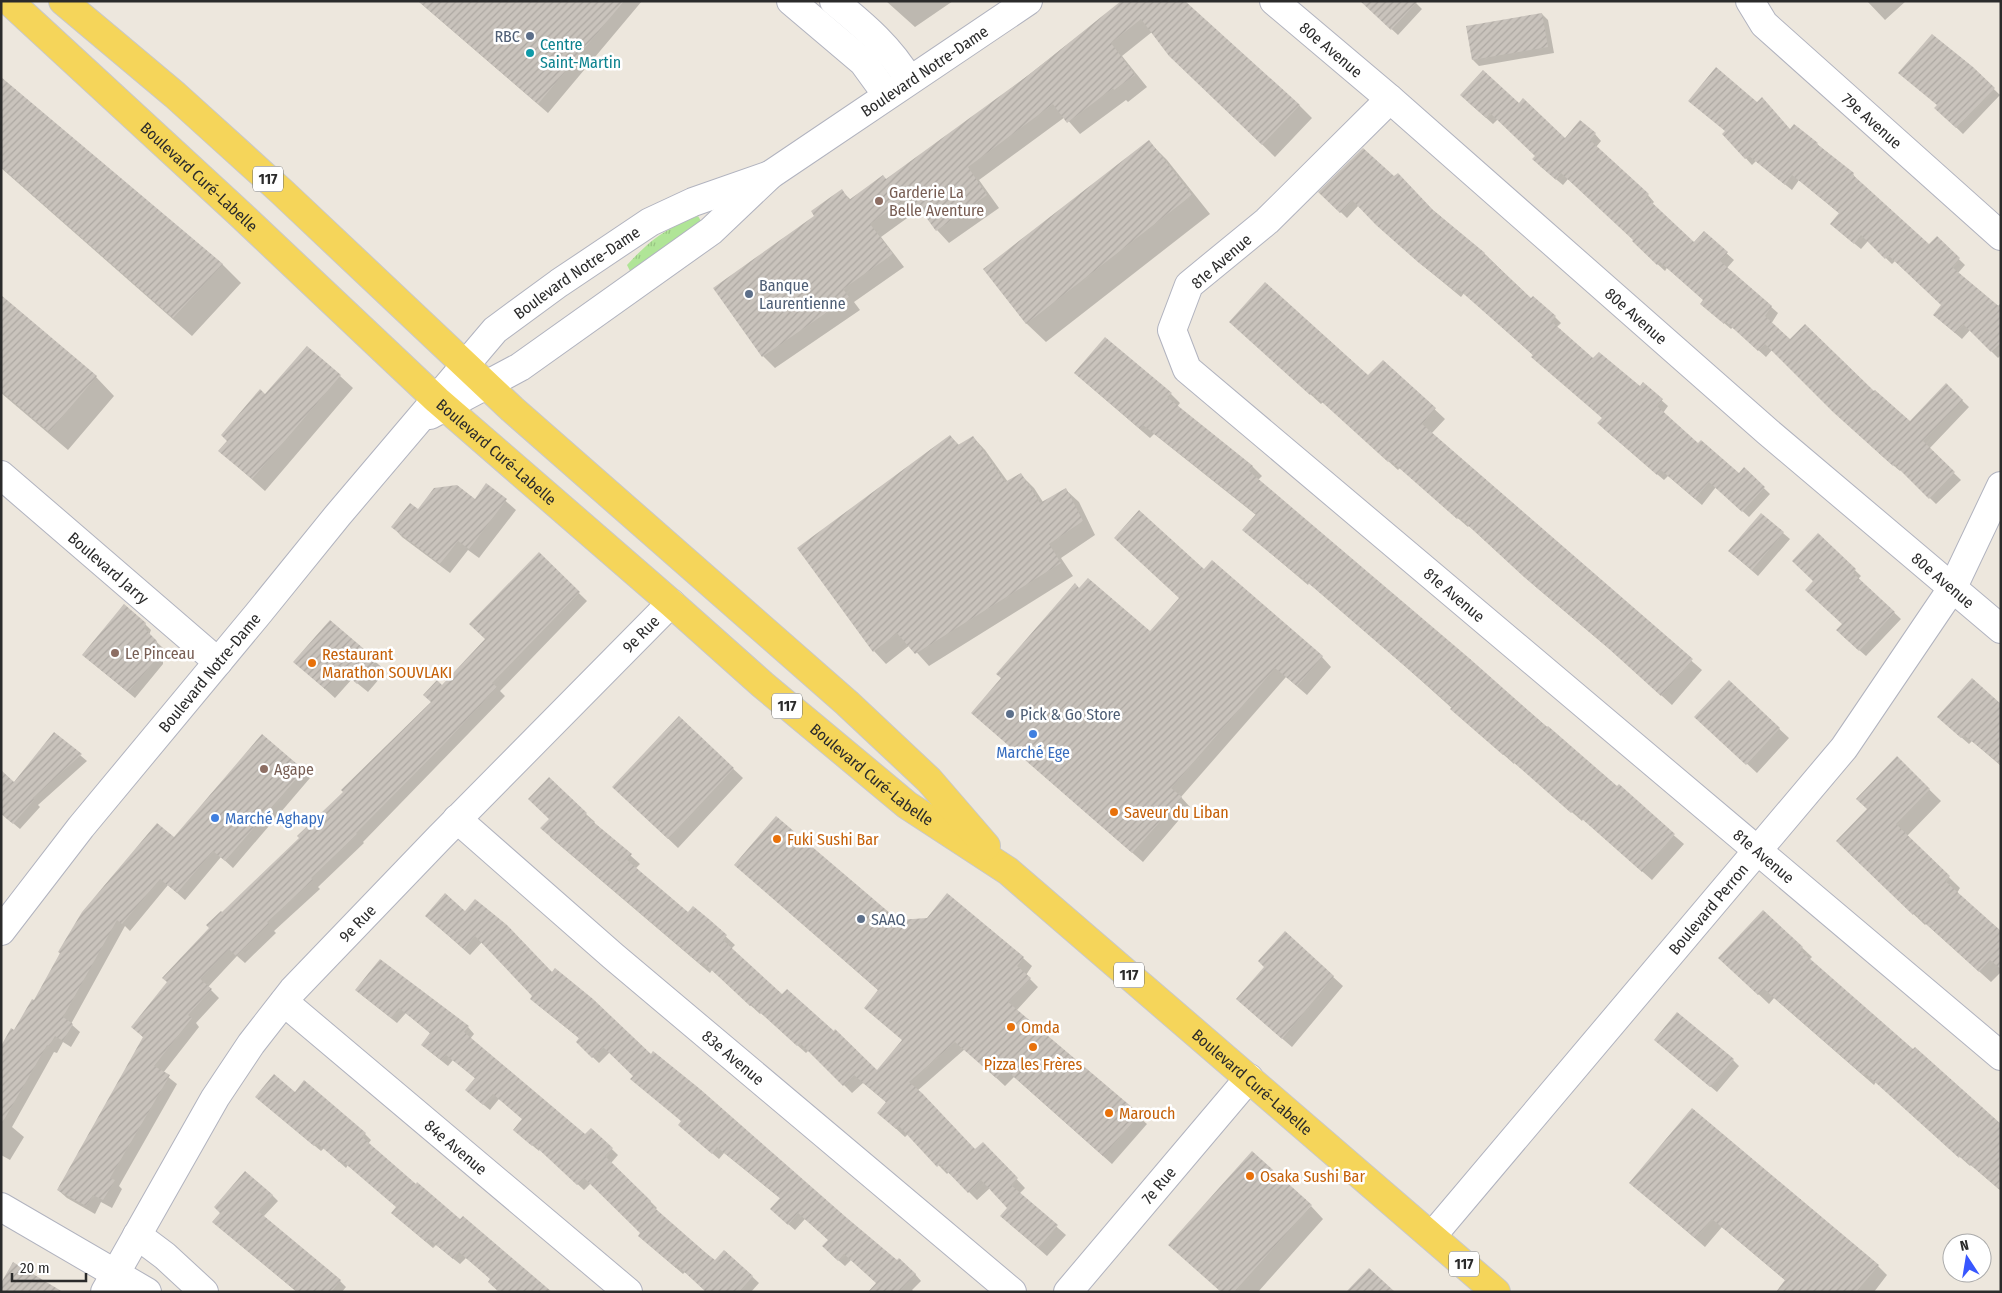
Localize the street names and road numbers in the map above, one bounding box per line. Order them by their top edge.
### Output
street label: 80e Avenue [1296,18,1366,82]
street label: Boulevard Notre-Dame [857,22,992,121]
street label: 79e Avenue [1838,89,1906,153]
street label: Boulevard Curé-Labelle [137,118,262,236]
road number: 117 [253,166,283,192]
street label: Boulevard Notre-Dame [510,222,644,323]
street label: 81e Avenue [1187,230,1255,293]
street label: 80e Avenue [1601,284,1671,349]
street label: Boulevard Curé-Labelle [432,395,560,509]
street label: Boulevard Jarry [64,528,153,609]
street label: 80e Avenue [1908,549,1978,612]
street label: 81e Avenue [1420,564,1488,626]
street label: Boulevard Notre-Dame [155,609,265,736]
street label: 9e Rue [619,612,663,657]
road number: 117 [772,694,802,718]
street label: Boulevard Curé-Labelle [806,719,937,830]
street label: 81e Avenue [1729,825,1798,887]
street label: Boulevard Perron [1665,860,1752,959]
street label: 9e Rue [335,901,380,946]
road number: 117 [1114,962,1144,988]
street label: Boulevard Curé-Labelle [1188,1025,1316,1139]
street label: 83e Avenue [698,1026,768,1089]
street label: 84e Avenue [421,1116,491,1179]
street label: 7e Rue [1138,1163,1180,1208]
road number: 117 [1449,1252,1479,1276]

